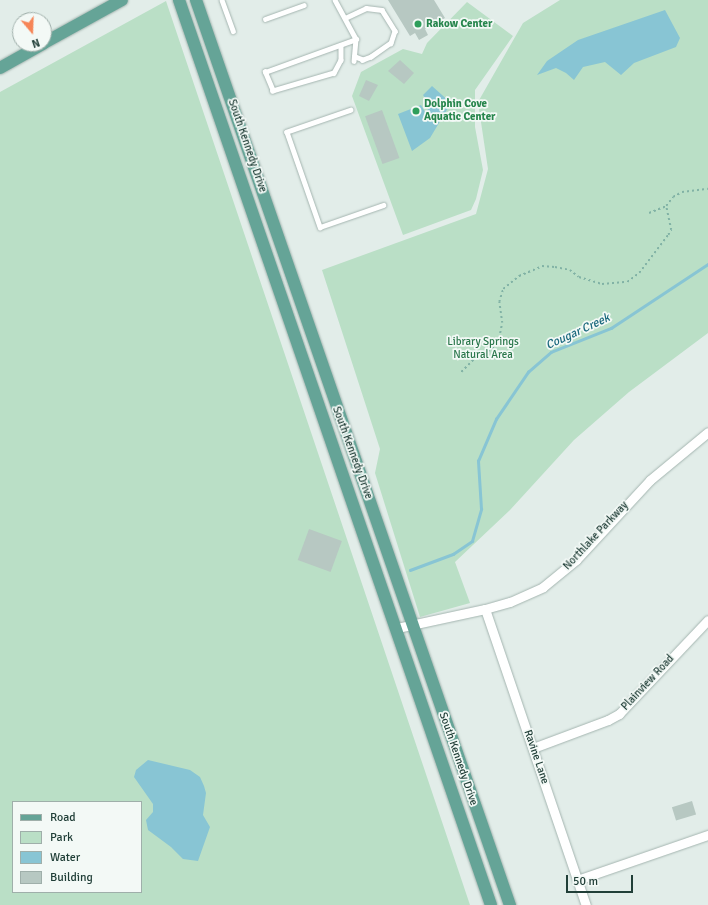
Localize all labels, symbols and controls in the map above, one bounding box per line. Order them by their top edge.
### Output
north arrow [12,12,52,52]
place label: Rakow Center [426,17,492,31]
marker: Rakow Center [413,19,423,29]
text: N [30,35,41,50]
street label: South Kennedy Drive [225,98,269,194]
place label: Dolphin Cove Aquatic Center [424,98,495,124]
marker: Dolphin Cove Aquatic Center [411,106,421,116]
water label: Cougar Creek [544,311,612,353]
park label: Library Springs Natural Area [447,336,519,362]
street label: South Kennedy Drive [329,405,375,501]
street label: Northlake Parkway [561,499,631,573]
street label: Plainview Road [619,653,677,713]
street label: South Kennedy Drive [436,711,480,807]
street label: Ravine Lane [521,728,551,786]
legend [12,801,142,893]
text: Road [50,810,76,825]
text: Park [50,830,73,845]
text: Water [50,850,80,865]
scale bar [568,867,635,893]
text: Building [50,870,93,885]
text: 50 m [573,874,598,889]

